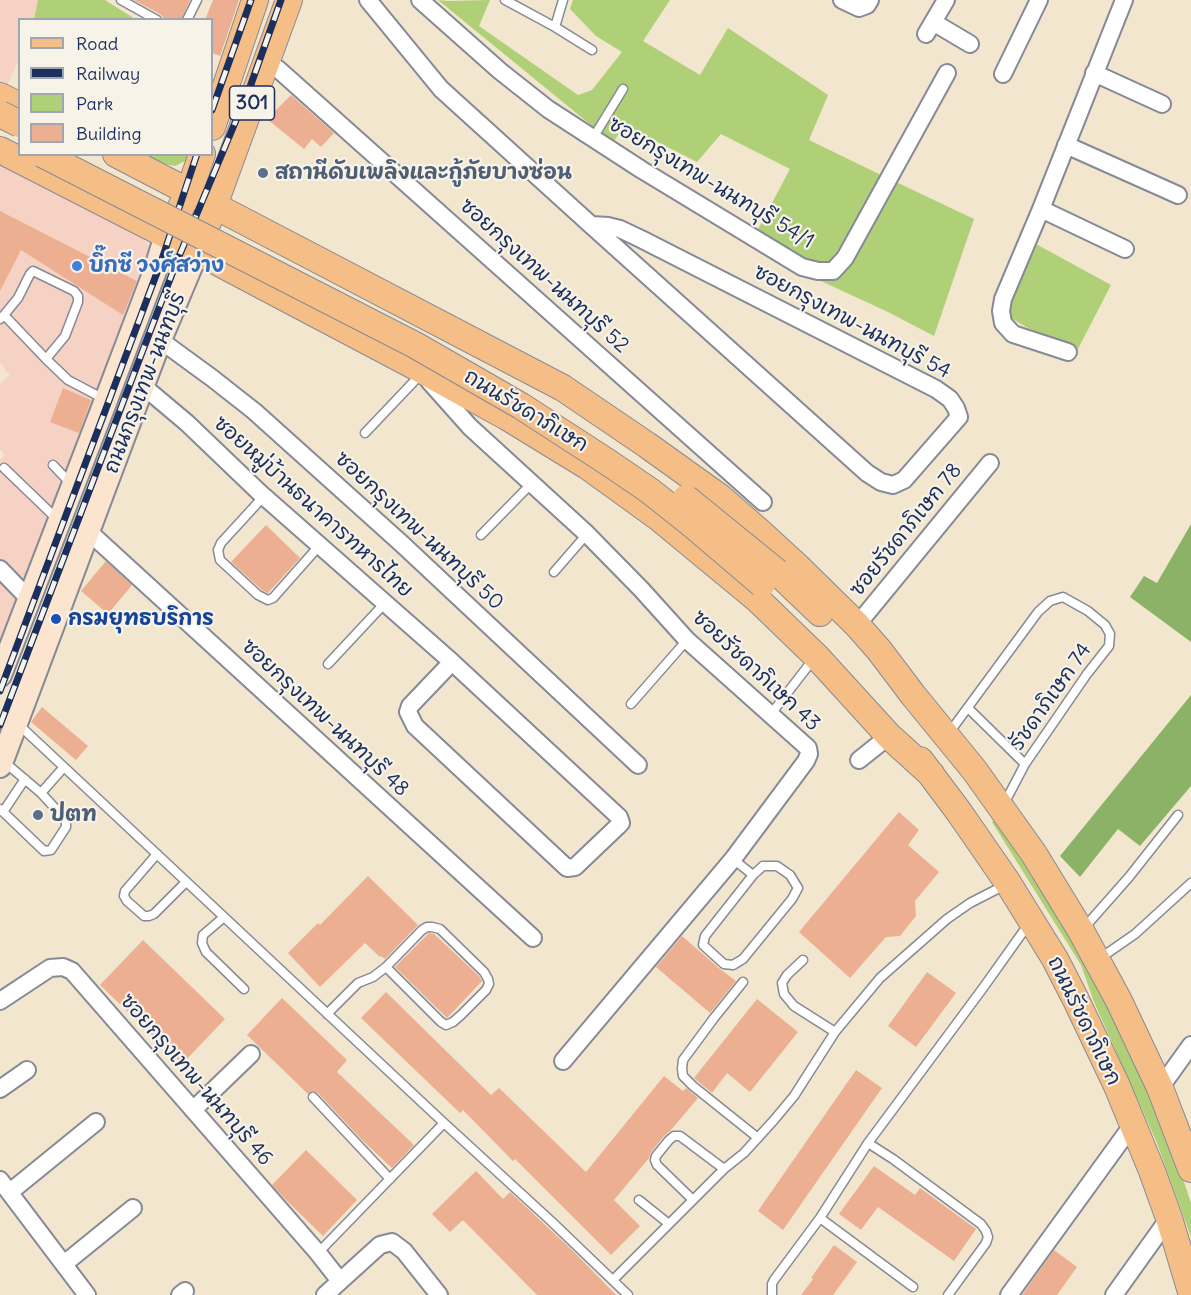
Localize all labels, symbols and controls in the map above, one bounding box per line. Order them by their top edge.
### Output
legend [18,18,213,156]
text: Road [76,32,118,55]
text: Railway [76,62,140,85]
road number: 301 [230,86,274,120]
text: Park [76,92,113,115]
street label: ซอยกรุงเทพ-นนทบุรี 54/1 [604,112,818,254]
text: Building [76,122,141,145]
place label: สถานีดับเพลิงและกู้ภัยบางซ่อน [275,160,572,186]
marker: สถานีดับเพลิงและกู้ภัยบางซ่อน [256,166,270,180]
street label: ซอยกรุงเทพ-นนทบุรี 52 [454,193,634,359]
place label: บิ๊กซี วงศ์สว่าง [89,253,224,279]
marker: บิ๊กซี วงศ์สว่าง [70,259,84,273]
street label: ซอยกรุงเทพ-นนทบุรี 54 [749,259,955,385]
street label: ถนนกรุงเทพ-นนทบุรี [99,289,191,477]
street label: ถนนรัชดาภิเษก [459,364,593,458]
street label: ซอยหมู่บ้านธนาคารทหารไทย [208,411,418,603]
street label: ซอยกรุงเทพ-นนทบุรี 50 [330,446,508,616]
street label: ซอยรัชดาภิเษก 78 [845,458,967,602]
street label: ซอยรัชดาภิเษก 43 [687,605,825,737]
place label: กรมยุทธบริการ [68,606,214,632]
marker: กรมยุทธบริการ [49,612,63,626]
street label: ซอยกรุงเทพ-นนทบุรี 48 [236,634,414,802]
street label: รัชดาภิเษก 74 [1005,639,1097,755]
place label: ปตท [50,802,97,828]
marker: ปตท [31,808,45,822]
street label: ถนนรัชดาภิเษก [1042,952,1126,1090]
street label: ซอยกรุงเทพ-นนทบุรี 46 [114,989,278,1171]

